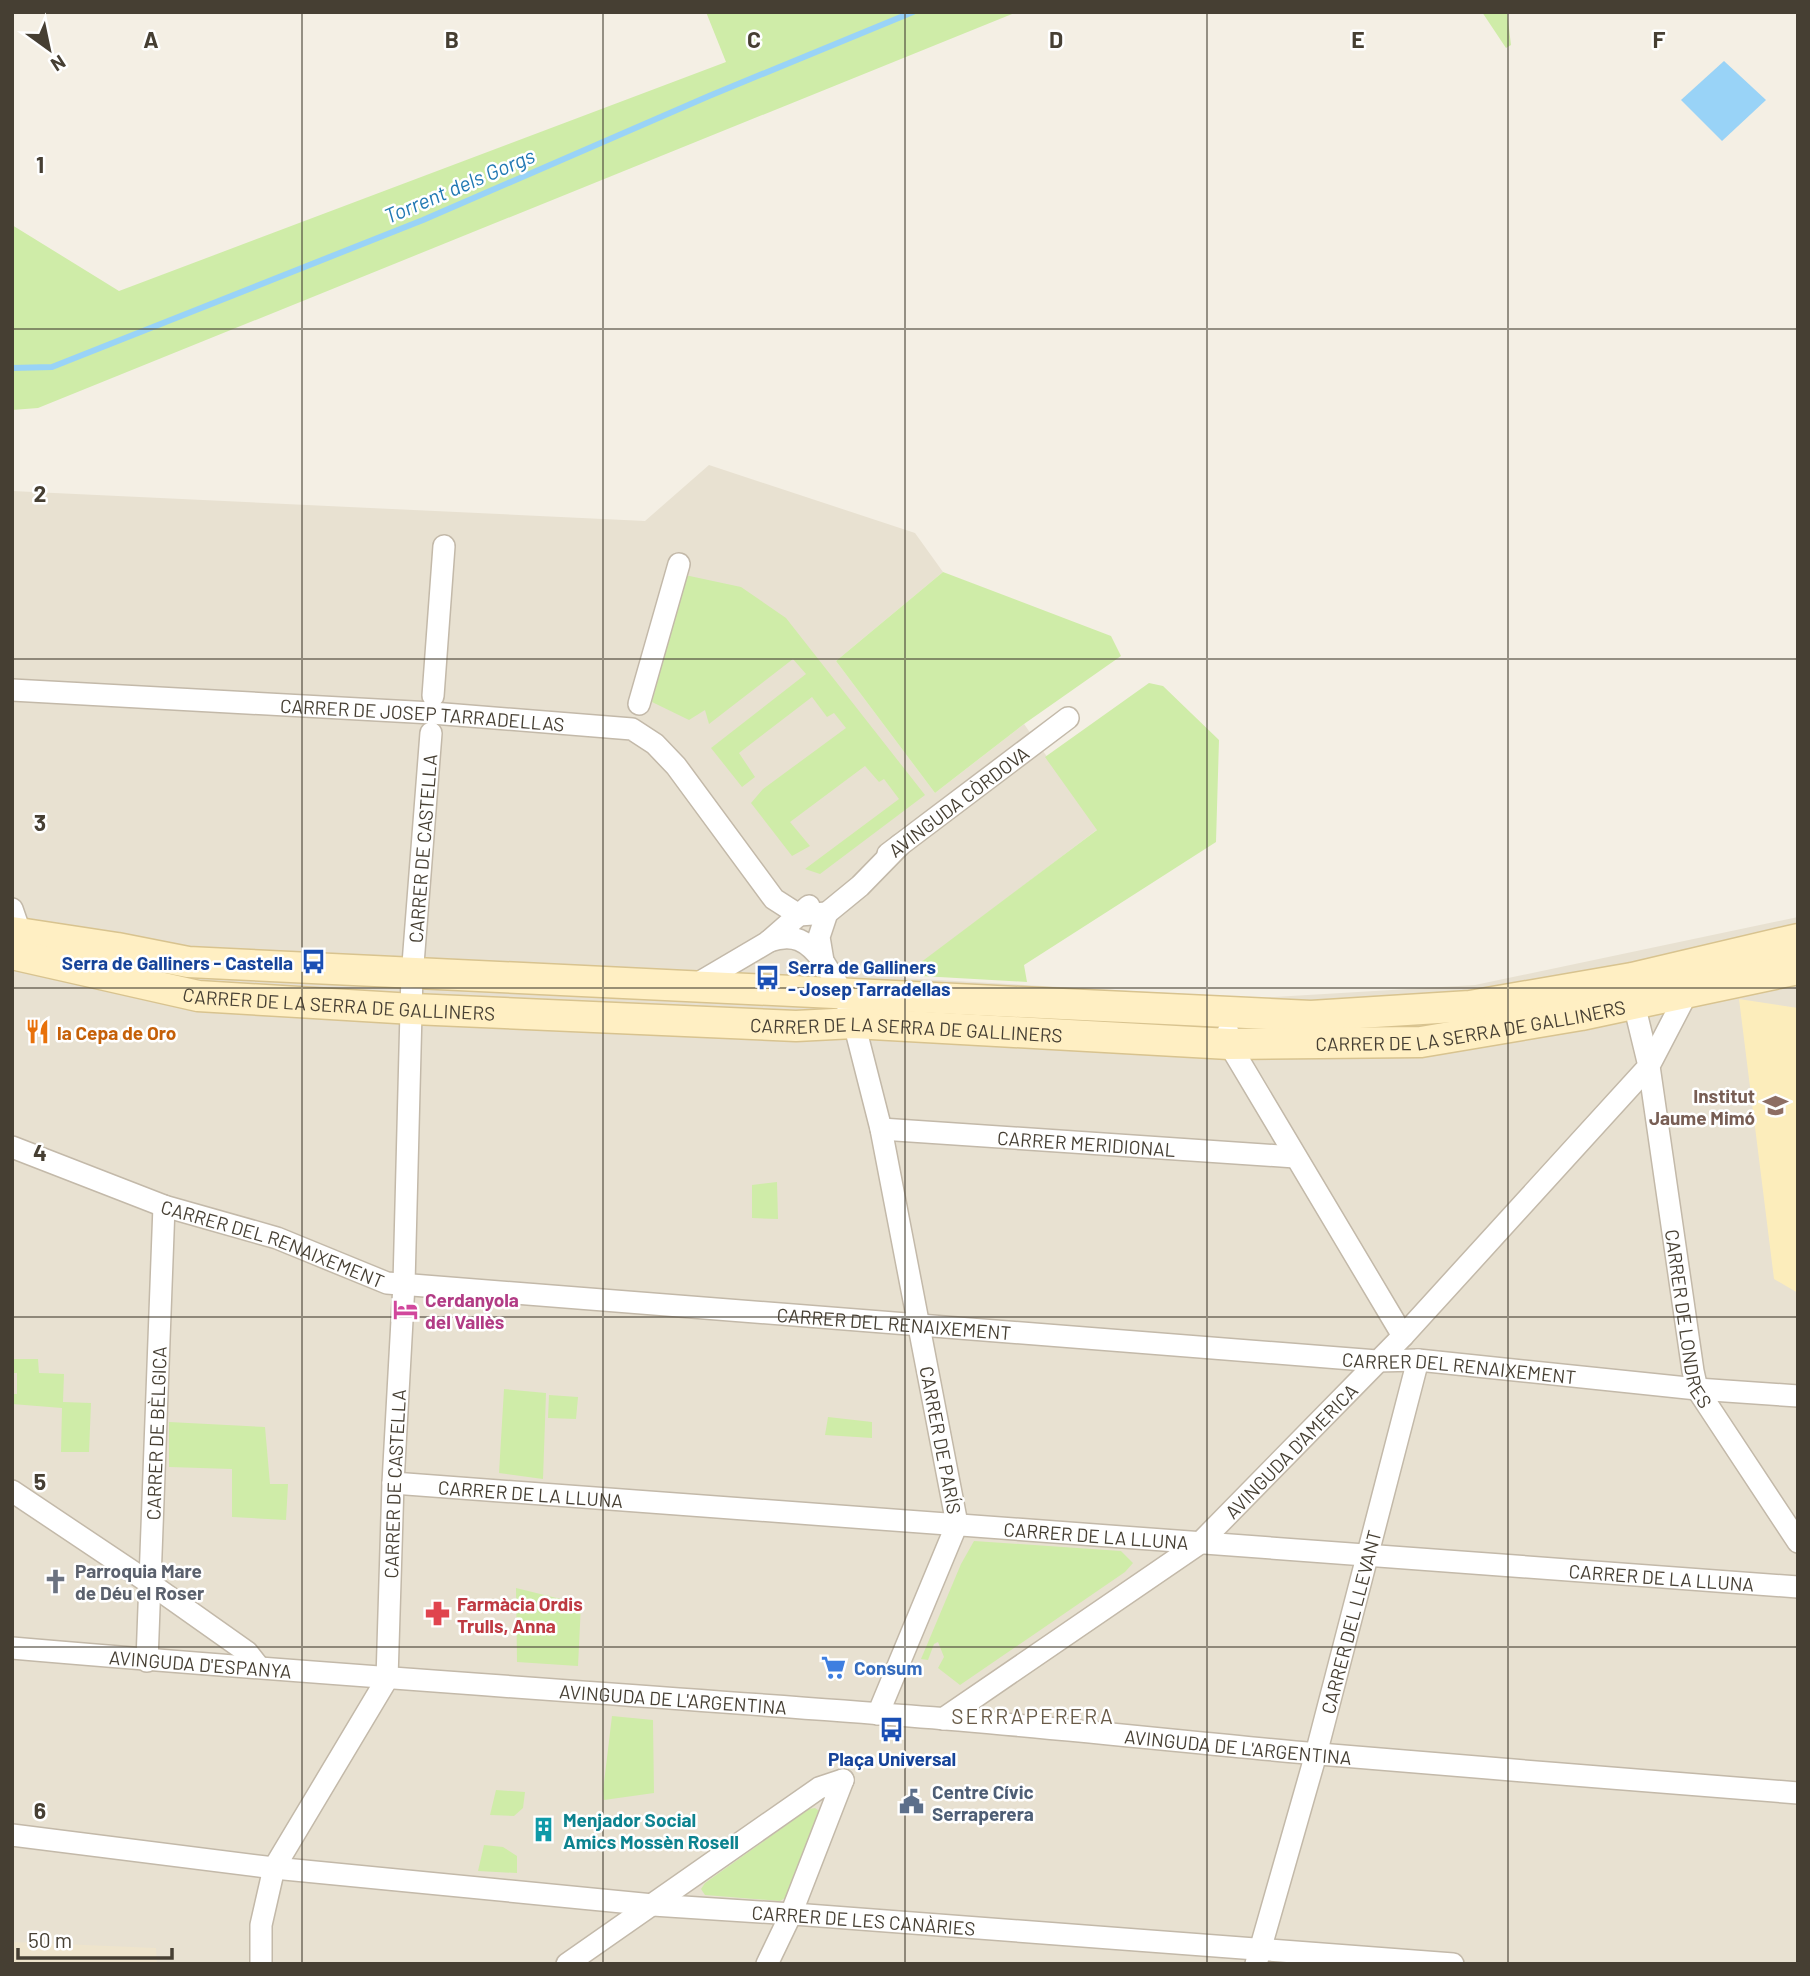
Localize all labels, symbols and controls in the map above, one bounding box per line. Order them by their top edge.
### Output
north arrow [14,14,84,84]
text: A [143,25,159,53]
text: B [445,25,459,53]
text: C [747,25,761,53]
text: D [1049,25,1063,53]
text: E [1351,25,1365,53]
text: F [1653,25,1666,53]
text: N [47,51,70,77]
water label: Torrent dels Gorgs [380,142,538,228]
text: 1 [36,150,44,178]
text: 2 [34,479,46,507]
street label: CARRER DE JOSEP TARRADELLAS [279,693,565,735]
street label: AVINGUDA CÒRDOVA [884,741,1033,861]
street label: CARRER DE CASTELLA [403,753,441,944]
text: 3 [34,808,46,836]
bus stop icon: Serra de Galliners - Castella [299,948,327,976]
place label: Serra de Galliners - Castella [62,951,293,974]
place label: Serra de Galliners - Josep Tarradellas [788,955,951,1000]
bus stop icon: Serra de Galliners - Josep Tarradellas [754,963,782,991]
street label: CARRER DE LA SERRA DE GALLINERS [181,981,496,1024]
street label: CARRER DE LA SERRA DE GALLINERS [1315,994,1627,1055]
street label: CARRER DE LA SERRA DE GALLINERS [750,1011,1063,1046]
restaurant icon: la Cepa de Oro [23,1018,51,1046]
place label: la Cepa de Oro [57,1021,176,1044]
place label: Institut Jaume Mimó [1649,1084,1755,1129]
school or university icon: Institut Jaume Mimó [1761,1092,1789,1120]
street label: CARRER MERIDIONAL [997,1125,1177,1160]
text: 4 [33,1138,47,1166]
street label: CARRER DEL RENAIXEMENT [158,1194,388,1292]
street label: CARRER DE LONDRES [1661,1228,1718,1412]
place label: Cerdanyola del Vallès [425,1288,519,1333]
hotel icon: Cerdanyola del Vallès [391,1296,419,1324]
street label: CARRER DEL RENAIXEMENT [776,1302,1012,1344]
street label: CARRER DE BÈLGICA [141,1346,170,1521]
street label: CARRER DEL RENAIXEMENT [1341,1347,1577,1388]
street label: CARRER DE PARÍS [915,1364,967,1516]
street label: AVINGUDA D'AMERICA [1220,1378,1362,1523]
street label: CARRER DE CASTELLA [379,1388,410,1579]
text: 5 [34,1467,46,1495]
street label: CARRER DE LA LLUNA [437,1475,624,1512]
street label: CARRER DE LA LLUNA [1003,1517,1189,1553]
street label: CARRER DEL LLEVANT [1315,1527,1385,1716]
place label: Parroquia Mare de Déu el Roser [75,1559,205,1604]
street label: CARRER DE LA LLUNA [1568,1559,1755,1595]
church icon: Parroquia Mare de Déu el Roser [41,1567,69,1595]
place label: Farmàcia Ordis Trulls, Anna [457,1592,583,1637]
pharmacy icon: Farmàcia Ordis Trulls, Anna [423,1600,451,1628]
street label: AVINGUDA D'ESPANYA [108,1645,293,1682]
supermarket icon: Consum [820,1653,848,1681]
place label: Consum [854,1656,922,1679]
street label: AVINGUDA DE L'ARGENTINA [559,1679,788,1718]
district label: SERRAPERERA [951,1703,1115,1728]
bus stop icon: Plaça Universal [878,1716,906,1744]
street label: AVINGUDA DE L'ARGENTINA [1123,1724,1353,1768]
place label: Plaça Universal [828,1747,956,1770]
place label: Centre Cívic Serraperera [932,1780,1034,1825]
public building icon: Centre Cívic Serraperera [898,1788,926,1816]
text: 6 [34,1796,46,1824]
place label: Menjador Social Amics Mossèn Rosell [563,1808,739,1853]
building icon: Menjador Social Amics Mossèn Rosell [529,1816,557,1844]
street label: CARRER DE LES CANÀRIES [751,1900,976,1939]
scale bar [18,1916,172,1960]
text: 50 m [28,1927,72,1952]

